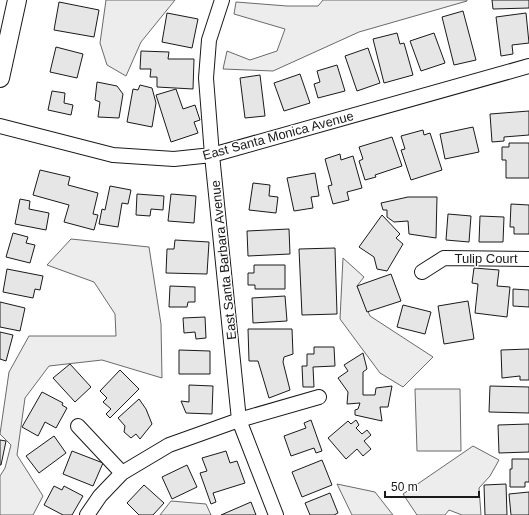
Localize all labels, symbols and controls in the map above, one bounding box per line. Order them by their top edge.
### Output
street label: East Santa Monica Avenue [201,108,355,163]
street label: East Santa Barbara Avenue [208,179,239,340]
street label: Tulip Court [454,251,518,266]
scale bar [385,473,479,499]
text: 50 m [391,480,418,494]

